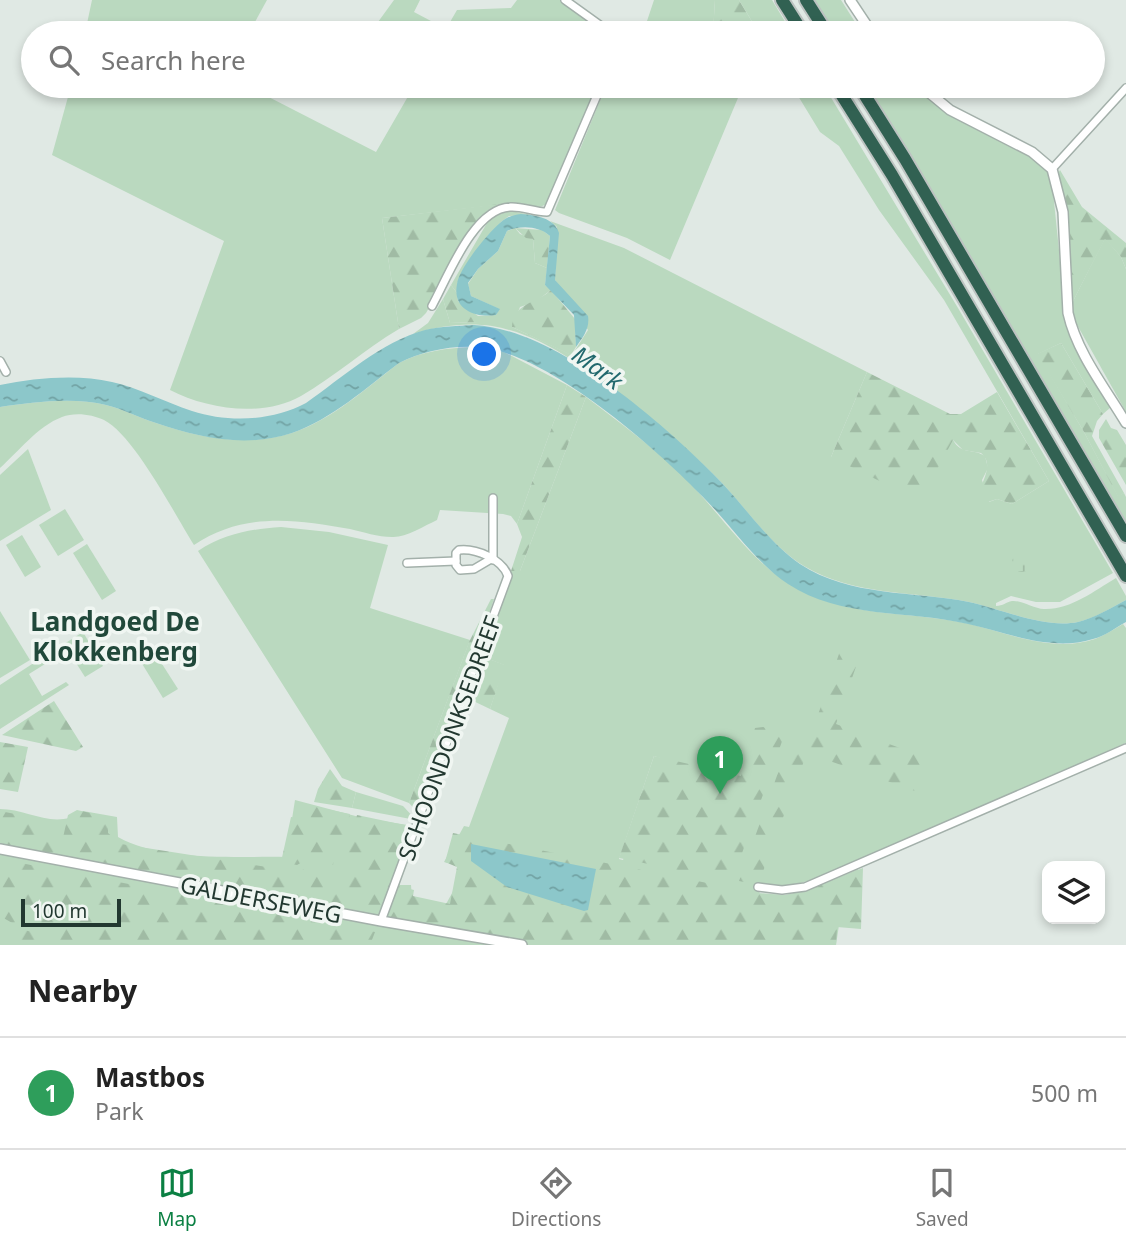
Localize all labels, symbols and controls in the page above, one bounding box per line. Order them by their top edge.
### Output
search box [21,21,1105,98]
icon: search [45,41,83,79]
text: Search here [101,42,246,78]
your location [467,337,501,371]
water label: Mark [566,337,631,397]
district label: Landgoed De Klokkenberg [30,603,200,669]
street label: SCHOONDONKSEDREEF [390,611,508,865]
pin: 1 [697,736,743,794]
map controls [1042,861,1105,924]
button: layers [1042,861,1105,924]
street label: GALDERSEWEG [178,868,344,930]
scale bar [21,896,121,928]
text: 100 m [32,898,87,924]
text: Nearby [28,970,137,1011]
text: Mastbos [95,1059,205,1095]
text: 1 [44,1077,58,1109]
text: 500 m [1031,1077,1098,1109]
text: Park [95,1095,144,1127]
tab: Map [157,1164,197,1232]
tab: Directions [511,1164,601,1232]
tab: Saved [916,1164,969,1232]

